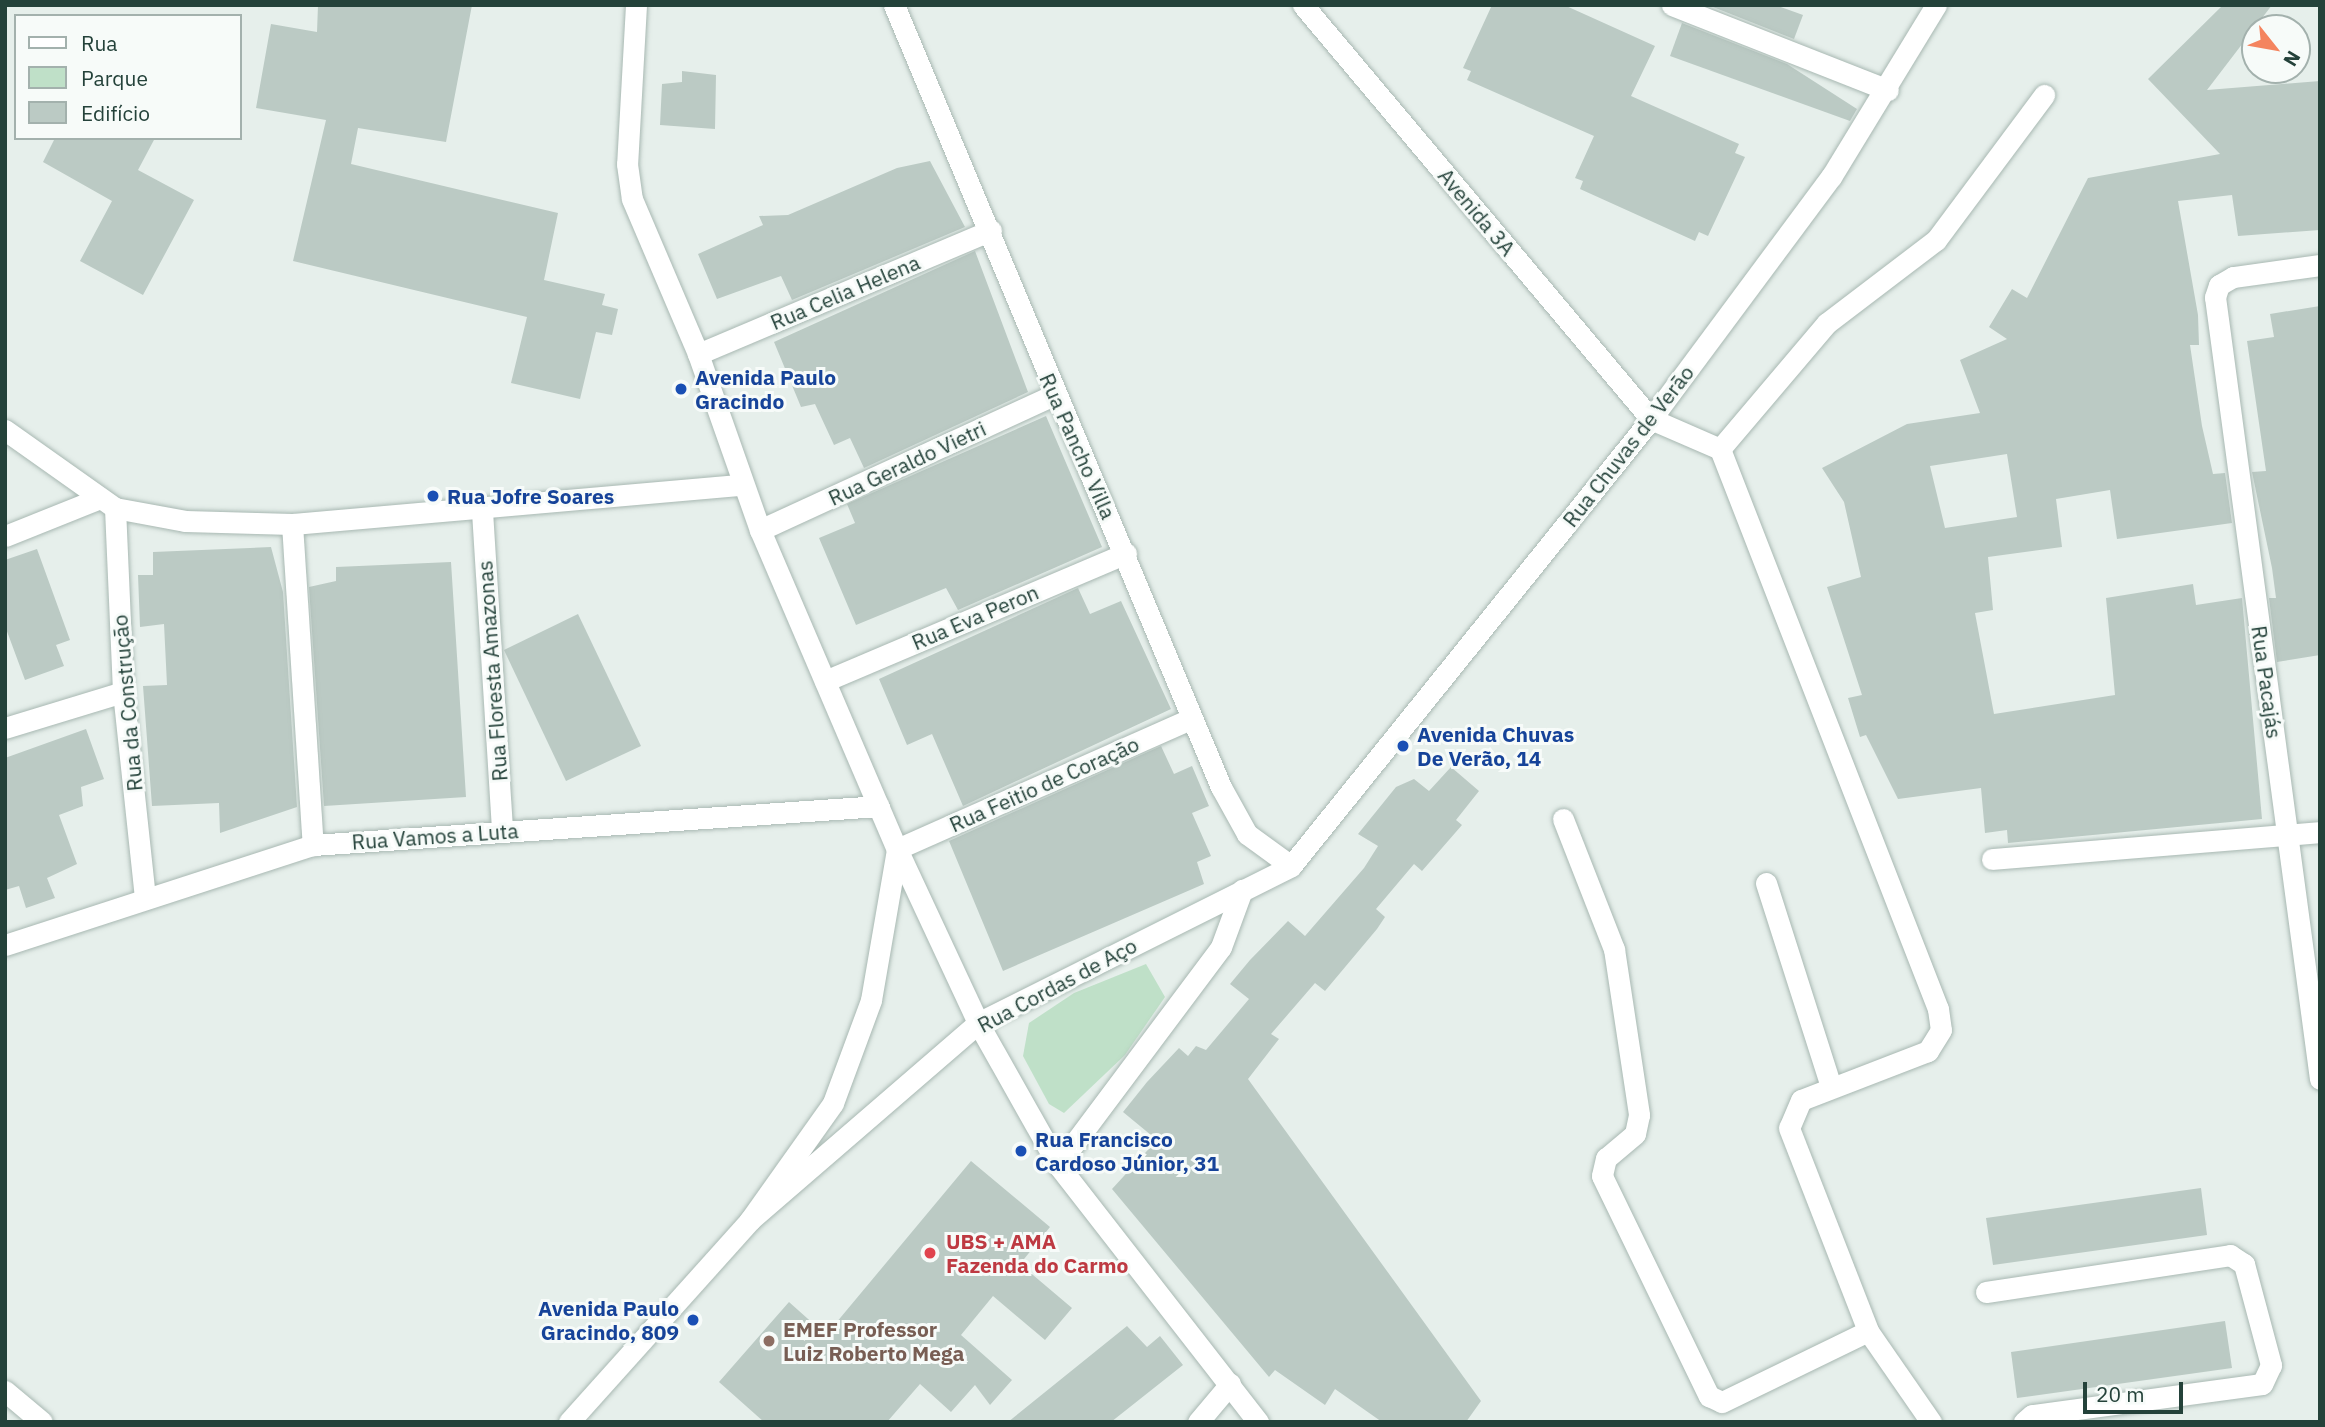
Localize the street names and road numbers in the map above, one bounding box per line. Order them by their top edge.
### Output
street label: Avenida 3A [1433,163,1521,261]
street label: Rua Celia Helena [766,249,924,335]
street label: Rua Chuvas de Verão [1557,360,1699,532]
street label: Rua Pancho Villa [1035,369,1121,523]
street label: Rua Geraldo Vietri [824,415,990,511]
street label: Rua Floresta Amazonas [472,560,512,782]
street label: Rua Eva Peron [908,579,1042,655]
street label: Rua da Construção [107,614,147,792]
street label: Rua Pacajás [2247,624,2287,740]
street label: Rua Feitio de Coração [945,731,1143,837]
street label: Rua Vamos a Luta [351,818,519,854]
street label: Rua Cordas de Aço [973,932,1141,1038]

